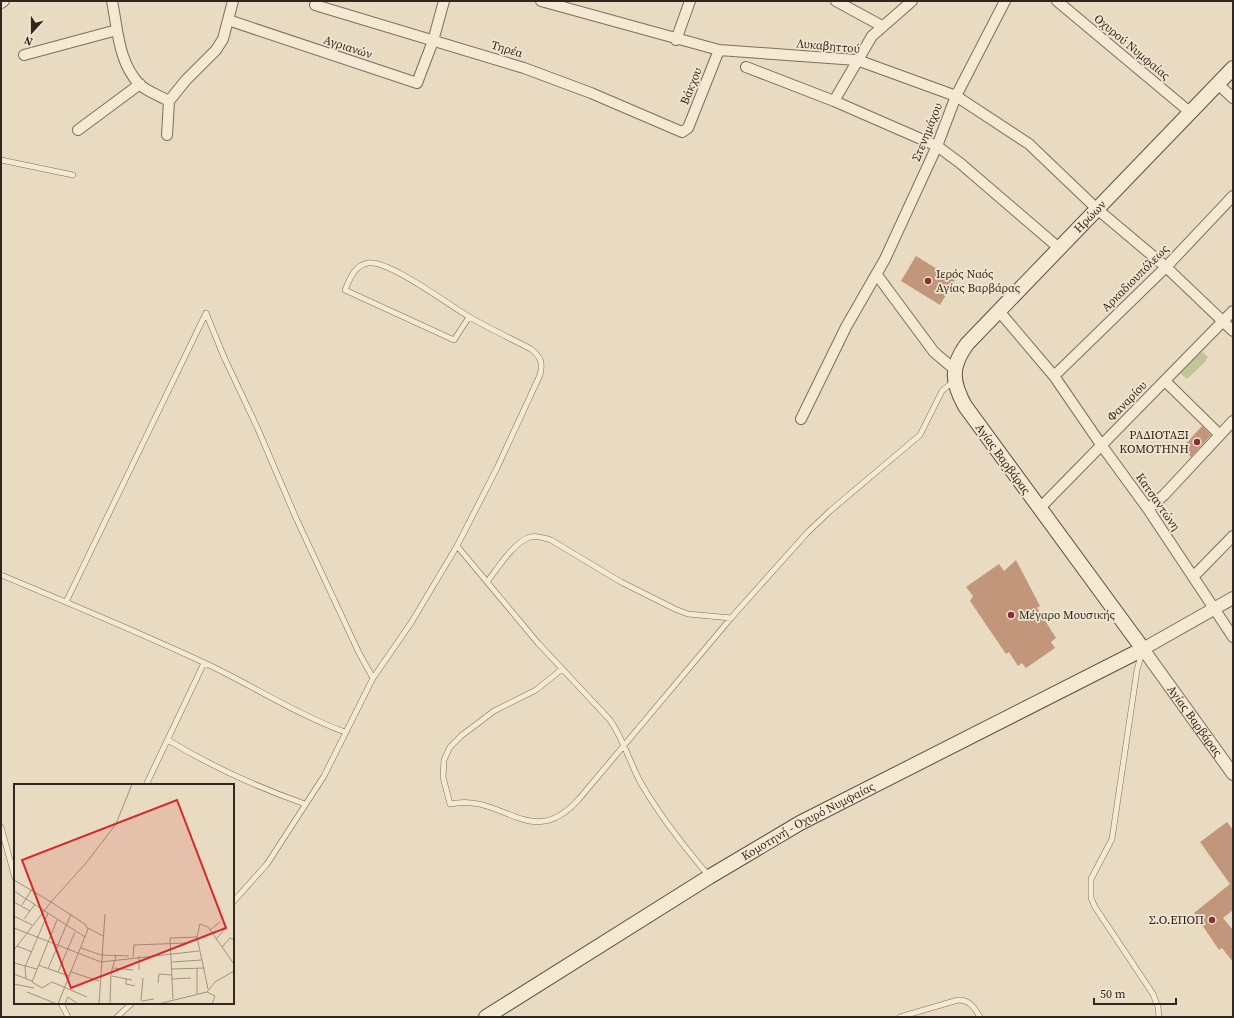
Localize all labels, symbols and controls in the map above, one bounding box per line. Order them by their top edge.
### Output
street label: Οχυρού Νυμφαίας [1091,10,1174,84]
north arrow [12,12,52,52]
text: N [22,32,35,49]
street label: Αγριανών [322,32,374,62]
street label: Λυκαβηττού [796,35,860,57]
street label: Τηρέα [489,37,525,61]
street label: Βάκχου [676,65,706,107]
street label: Στενημάχου [908,100,946,164]
street label: Ηρώων [1070,197,1109,236]
street label: Αρκαδιουπόλεως [1098,241,1172,315]
place label: Ιερός Ναός Αγίας Βαρβάρας [936,266,1021,296]
marker: Ιερός Ναός Αγίας Βαρβάρας [923,276,933,286]
street label: Φαναρίου [1104,377,1150,425]
street label: Αγίας Βαρβάρας [972,420,1035,498]
place label: ΡΑΔΙΟΤΑΞΙ ΚΟΜΟΤΗΝΗ [1119,427,1189,457]
marker: ΡΑΔΙΟΤΑΞΙ ΚΟΜΟΤΗΝΗ [1192,437,1202,447]
street label: Κατσαντώνη [1132,470,1184,534]
place label: Μέγαρο Μουσικής [1019,607,1116,623]
marker: Μέγαρο Μουσικής [1006,610,1016,620]
street label: Αγίας Βαρβάρας [1164,682,1226,760]
street label: Κομοτηνή - Οχυρό Νυμφαίας [738,778,878,864]
inset map [14,784,234,1004]
place label: Σ.Ο.ΕΠΟΠ [1149,912,1204,928]
marker: Σ.Ο.ΕΠΟΠ [1207,915,1217,925]
scale bar [1094,980,1176,1006]
text: 50 m [1100,986,1126,1002]

